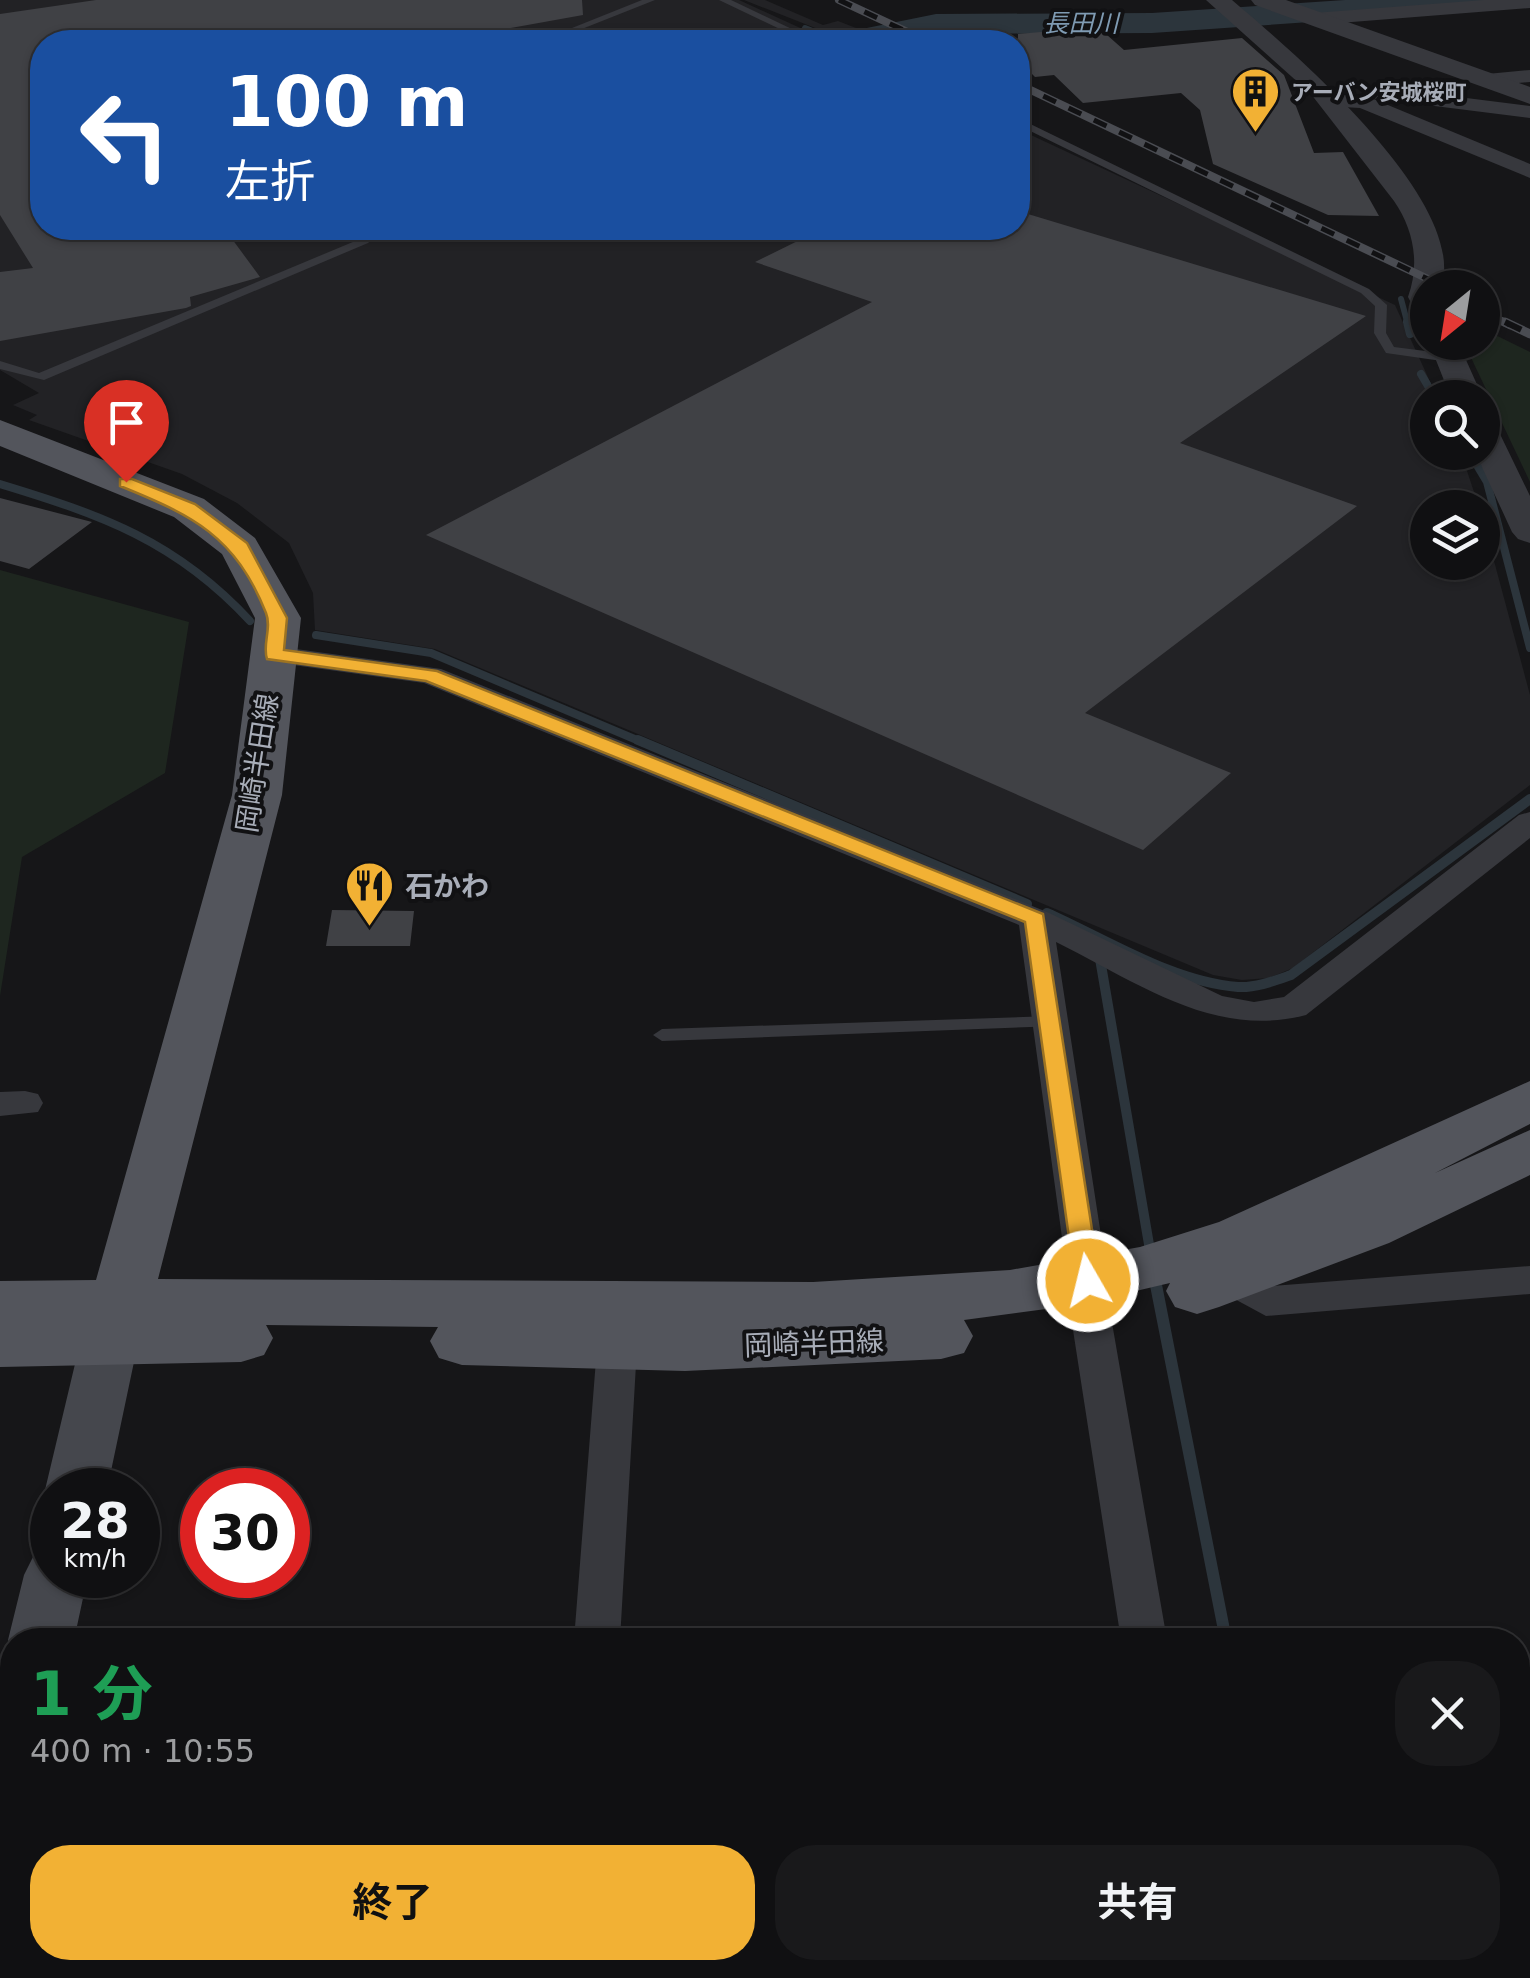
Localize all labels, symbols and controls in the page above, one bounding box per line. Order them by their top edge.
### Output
water label: 長田川 [1043,9,1121,38]
text: 100 m [225,61,468,143]
building icon: アーバン安城桜町 [1230,66,1282,134]
icon: left [60,70,190,200]
place label: アーバン安城桜町 [1291,80,1467,105]
text: 左折 [225,155,315,208]
north arrow [1410,270,1500,360]
map controls [1410,270,1500,580]
pin [84,380,169,483]
button: search [1410,380,1500,470]
icon: arrive [99,395,154,450]
button: layers [1410,490,1500,580]
street label: 岡崎半田線 [230,691,285,835]
restaurant icon: 石かわ [344,860,396,928]
place label: 石かわ [405,870,489,903]
position arrow [1036,1229,1140,1333]
street label: 岡崎半田線 [743,1325,885,1362]
speed limit sign: 30 [180,1468,310,1598]
text: 28 [60,1492,130,1550]
text: km/h [63,1544,127,1573]
text: 1 分 [30,1659,153,1729]
button: close [1395,1661,1500,1766]
text: 400 m · 10:55 [30,1732,255,1770]
button: 終了 [30,1845,755,1960]
button: 共有 [775,1845,1500,1960]

